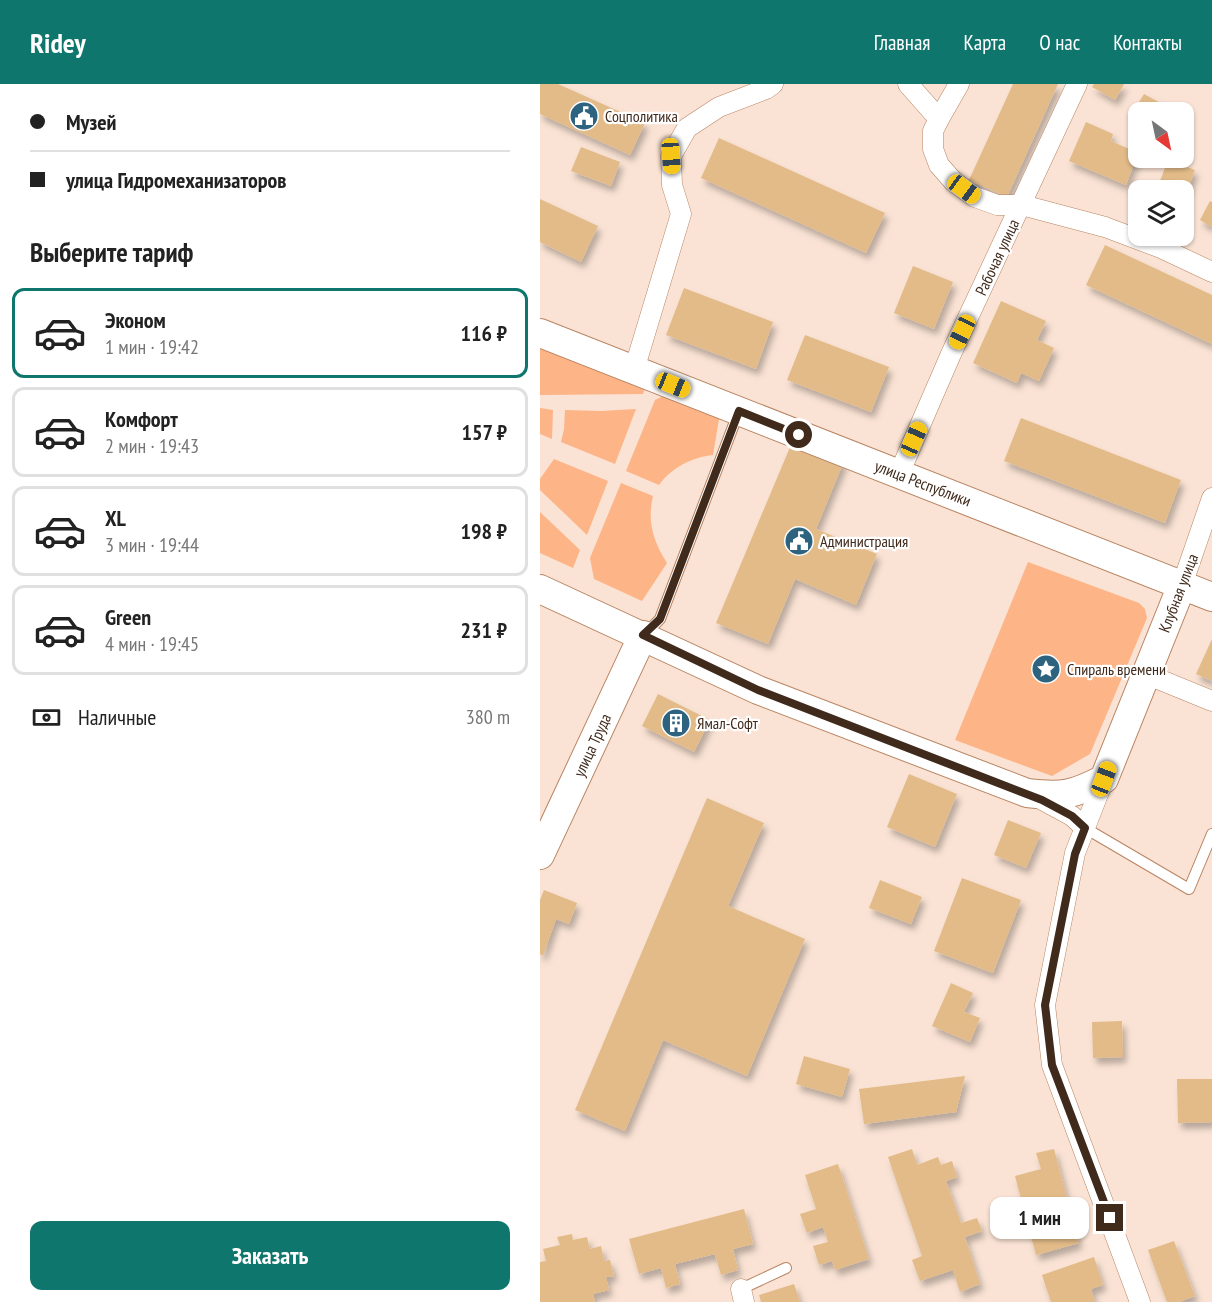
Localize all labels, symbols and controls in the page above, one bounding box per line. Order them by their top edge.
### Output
text: Ridey [30,24,86,61]
text: Главная [874,29,930,56]
text: Карта [963,29,1006,56]
text: О нас [1039,29,1080,56]
text: Контакты [1113,29,1182,56]
public building icon: Соцполитика [568,100,600,132]
north arrow [1128,102,1194,168]
map controls [1128,102,1194,246]
place label: Соцполитика [605,106,678,126]
text: Музей [66,108,117,136]
car [661,137,681,175]
text: улица Гидромеханизаторов [66,166,287,194]
car [944,171,984,207]
button: layers [1128,180,1194,246]
street label: Рабочая улица [971,216,1023,298]
text: Выберите тариф [30,235,193,269]
icon: car [33,306,87,360]
text: Эконом [105,306,166,334]
car [946,312,978,352]
text: 116 ₽ [460,319,507,347]
text: 1 мин · 19:42 [105,334,199,360]
car [653,370,693,400]
icon: car [33,405,87,459]
text: Комфорт [105,405,178,433]
text: 157 ₽ [461,418,507,446]
car [898,419,930,459]
route start [785,421,812,448]
text: 2 мин · 19:43 [105,433,199,459]
street label: улица Республики [872,455,974,511]
icon: car [33,504,87,558]
text: XL [105,504,126,532]
text: 198 ₽ [460,517,507,545]
public building icon: Администрация [783,525,815,557]
place label: Администрация [820,531,908,551]
text: 3 мин · 19:44 [105,532,199,558]
street label: Клубная улица [1154,551,1202,635]
icon: car [33,603,87,657]
text: Green [105,603,151,631]
text: 231 ₽ [460,616,507,644]
text: 4 мин · 19:45 [105,631,199,657]
place icon: Спираль времени [1030,653,1062,685]
place label: Спираль времени [1067,659,1166,679]
icon: cash [30,701,63,734]
text: Наличные [78,703,156,731]
text: 380 m [466,704,510,730]
building icon: Ямал-Софт [660,707,692,739]
street label: улица Труда [569,710,615,780]
place label: Ямал-Софт [697,713,759,733]
car [1089,759,1119,799]
callout: 1 мин [990,1197,1089,1239]
route end [1096,1204,1123,1231]
text: 1 мин [1018,1205,1061,1231]
button: Заказать [30,1221,510,1290]

